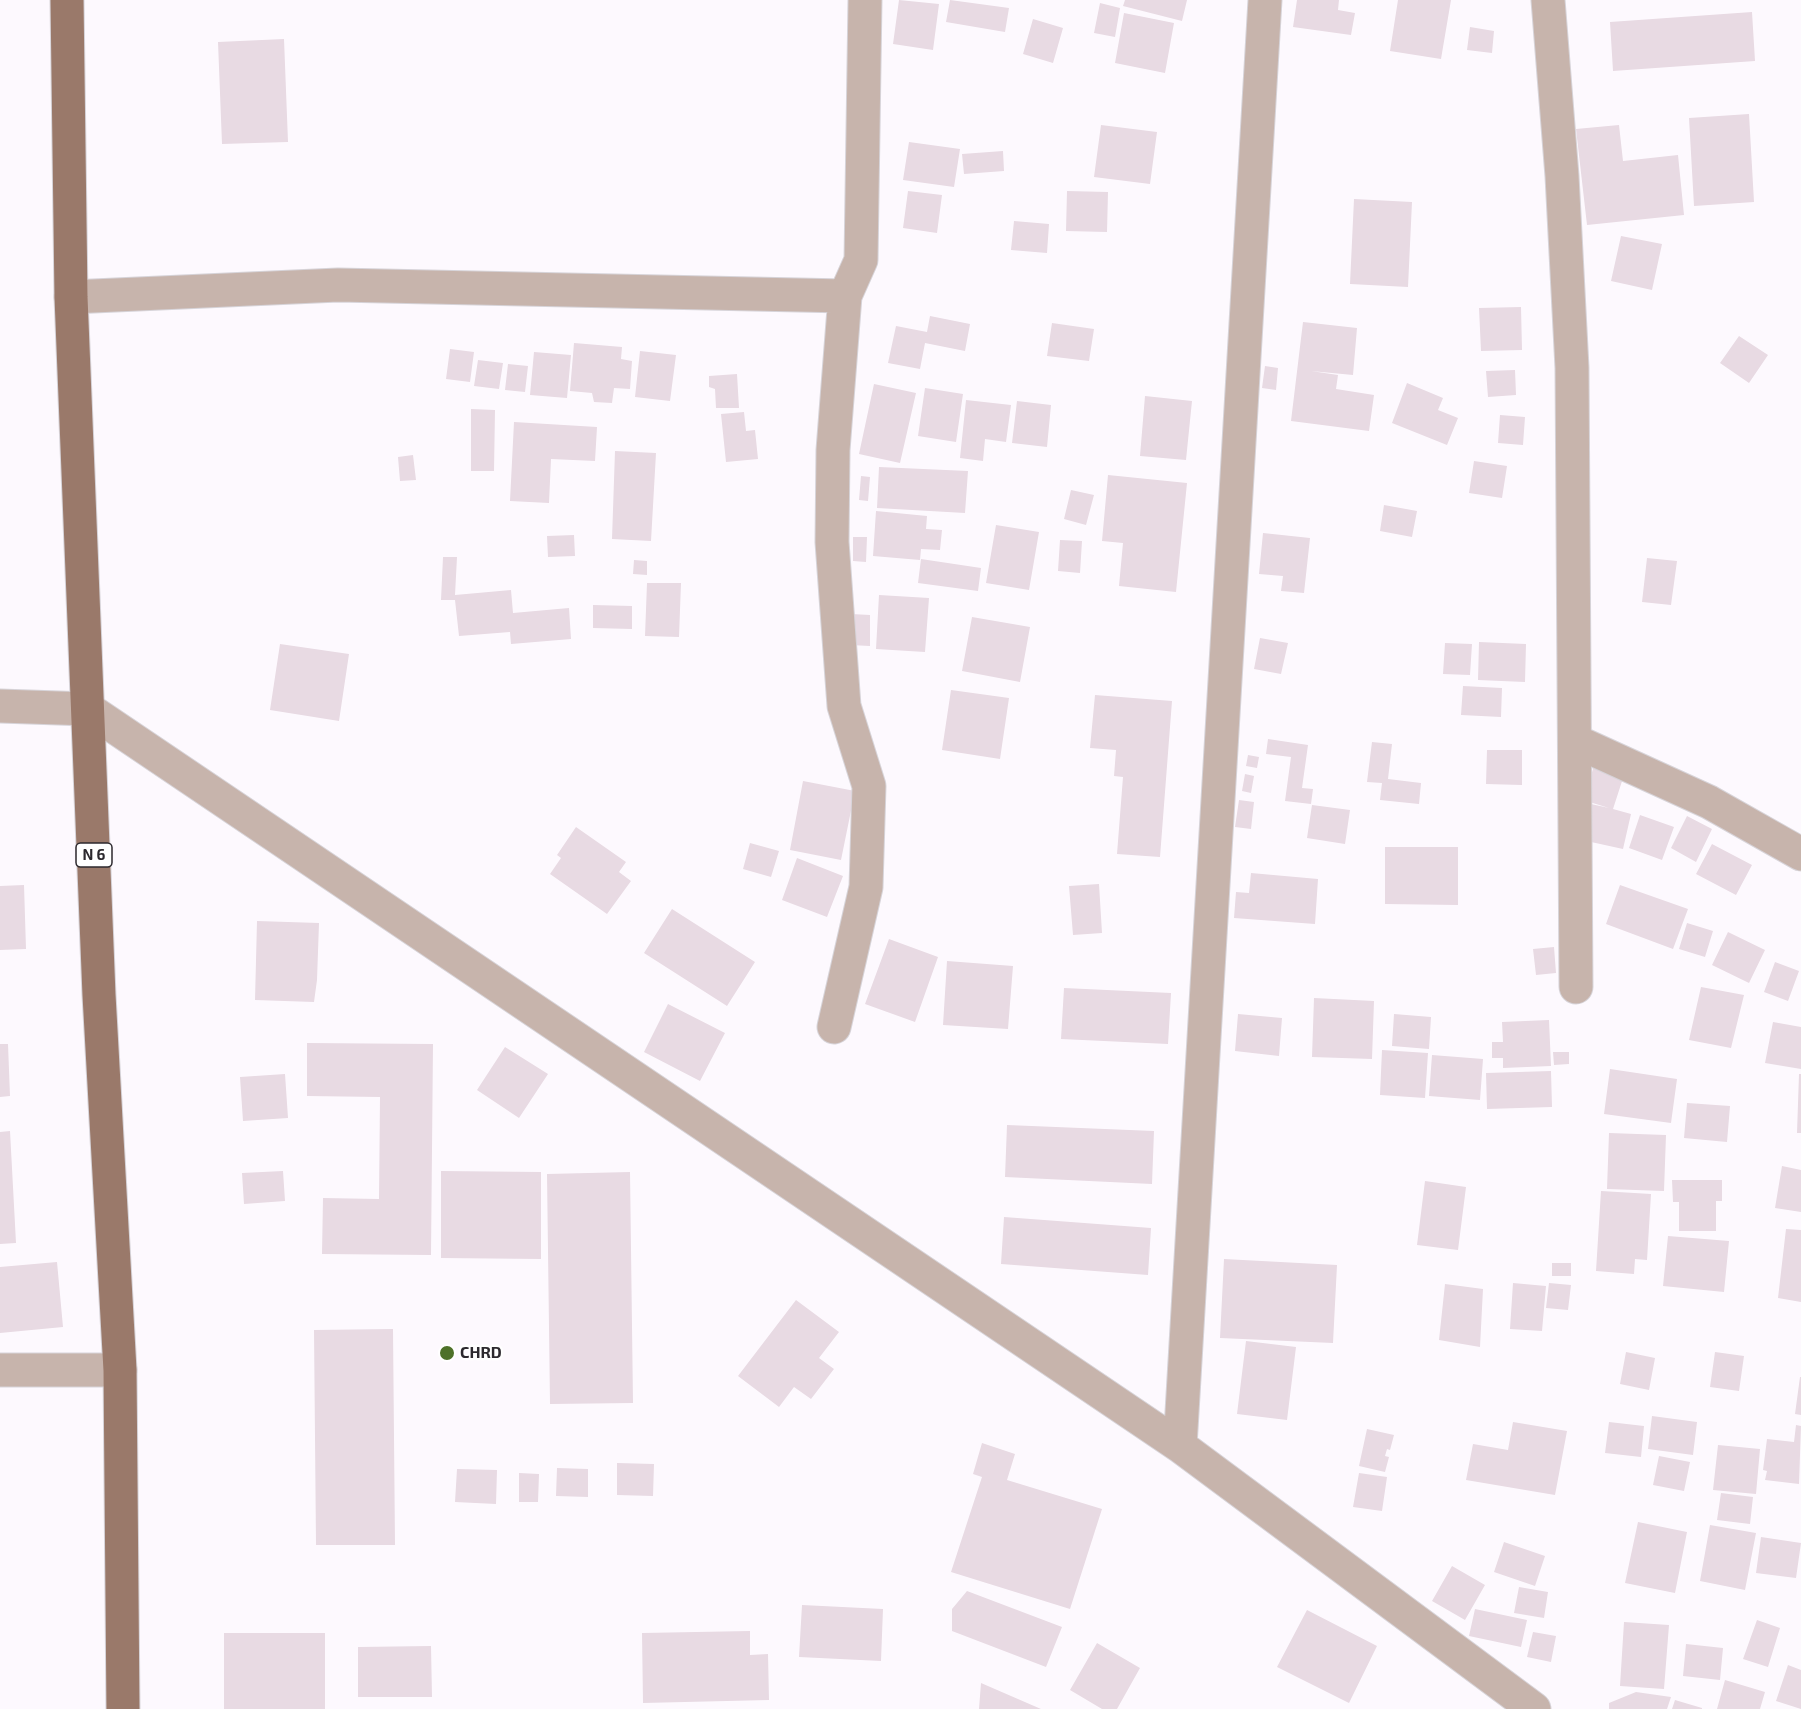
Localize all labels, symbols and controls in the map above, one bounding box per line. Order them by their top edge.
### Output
road number: N 6 [76,843,112,867]
place label: CHRD [460,1343,502,1363]
marker: CHRD [438,1344,456,1362]

